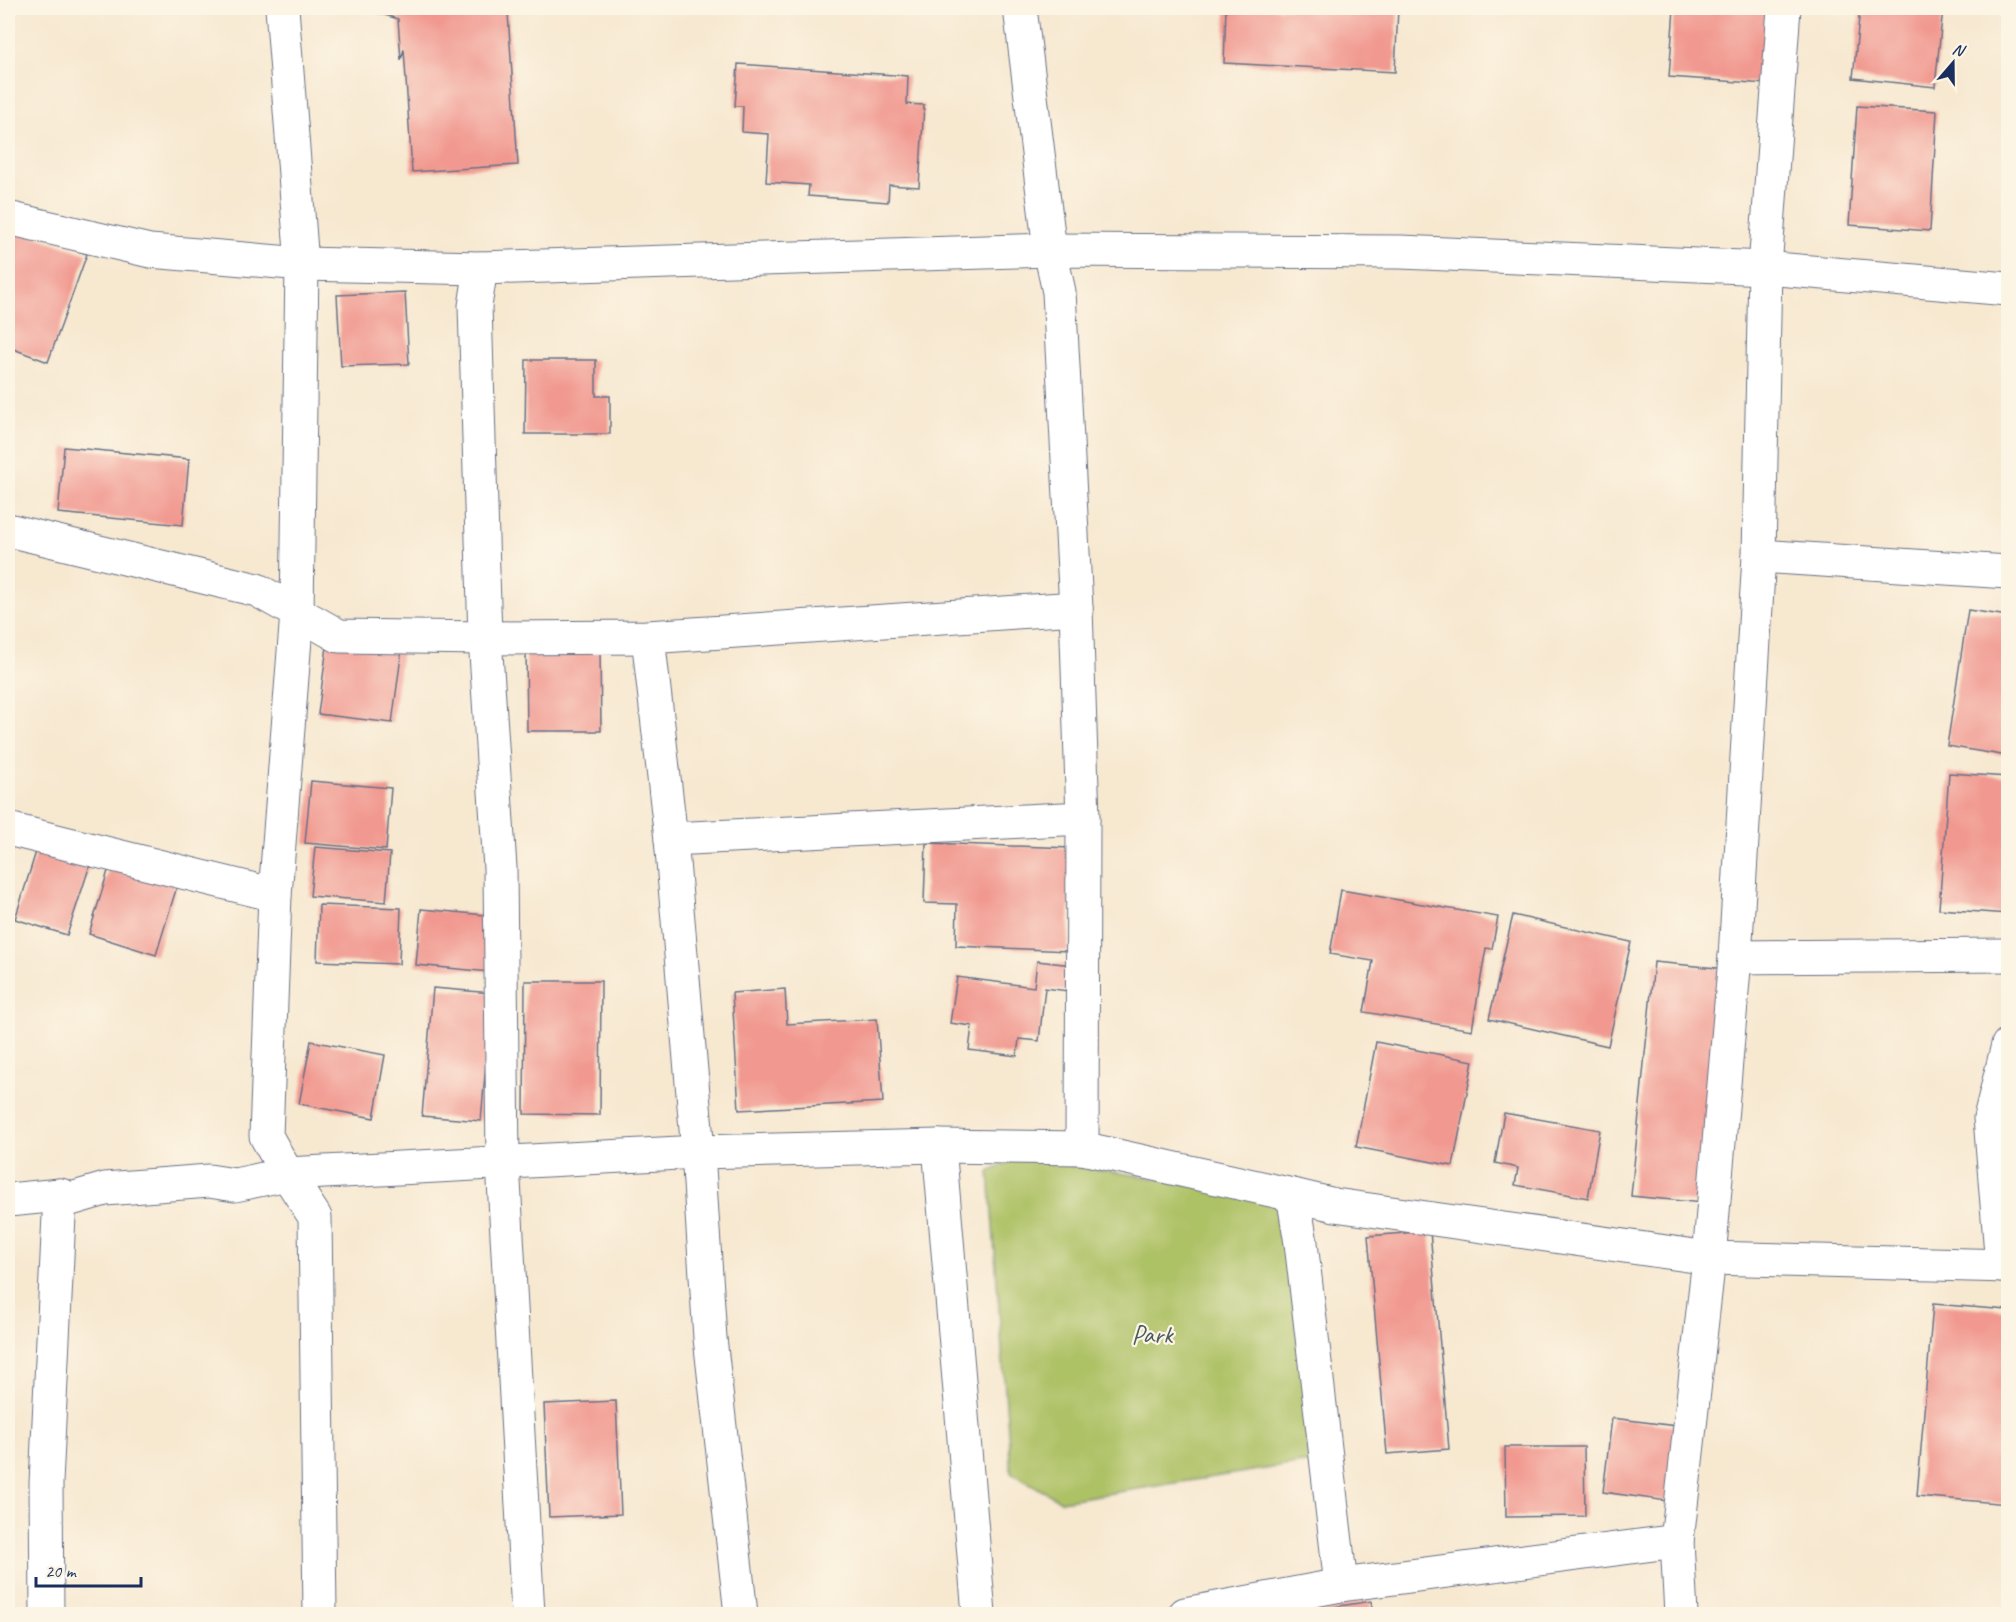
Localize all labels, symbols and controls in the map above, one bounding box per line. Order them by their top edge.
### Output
north arrow [1923,33,1983,93]
text: N [1950,39,1969,62]
park label: Park [1131,1318,1174,1351]
scale bar [36,1550,141,1588]
text: 20 m [45,1560,78,1582]

